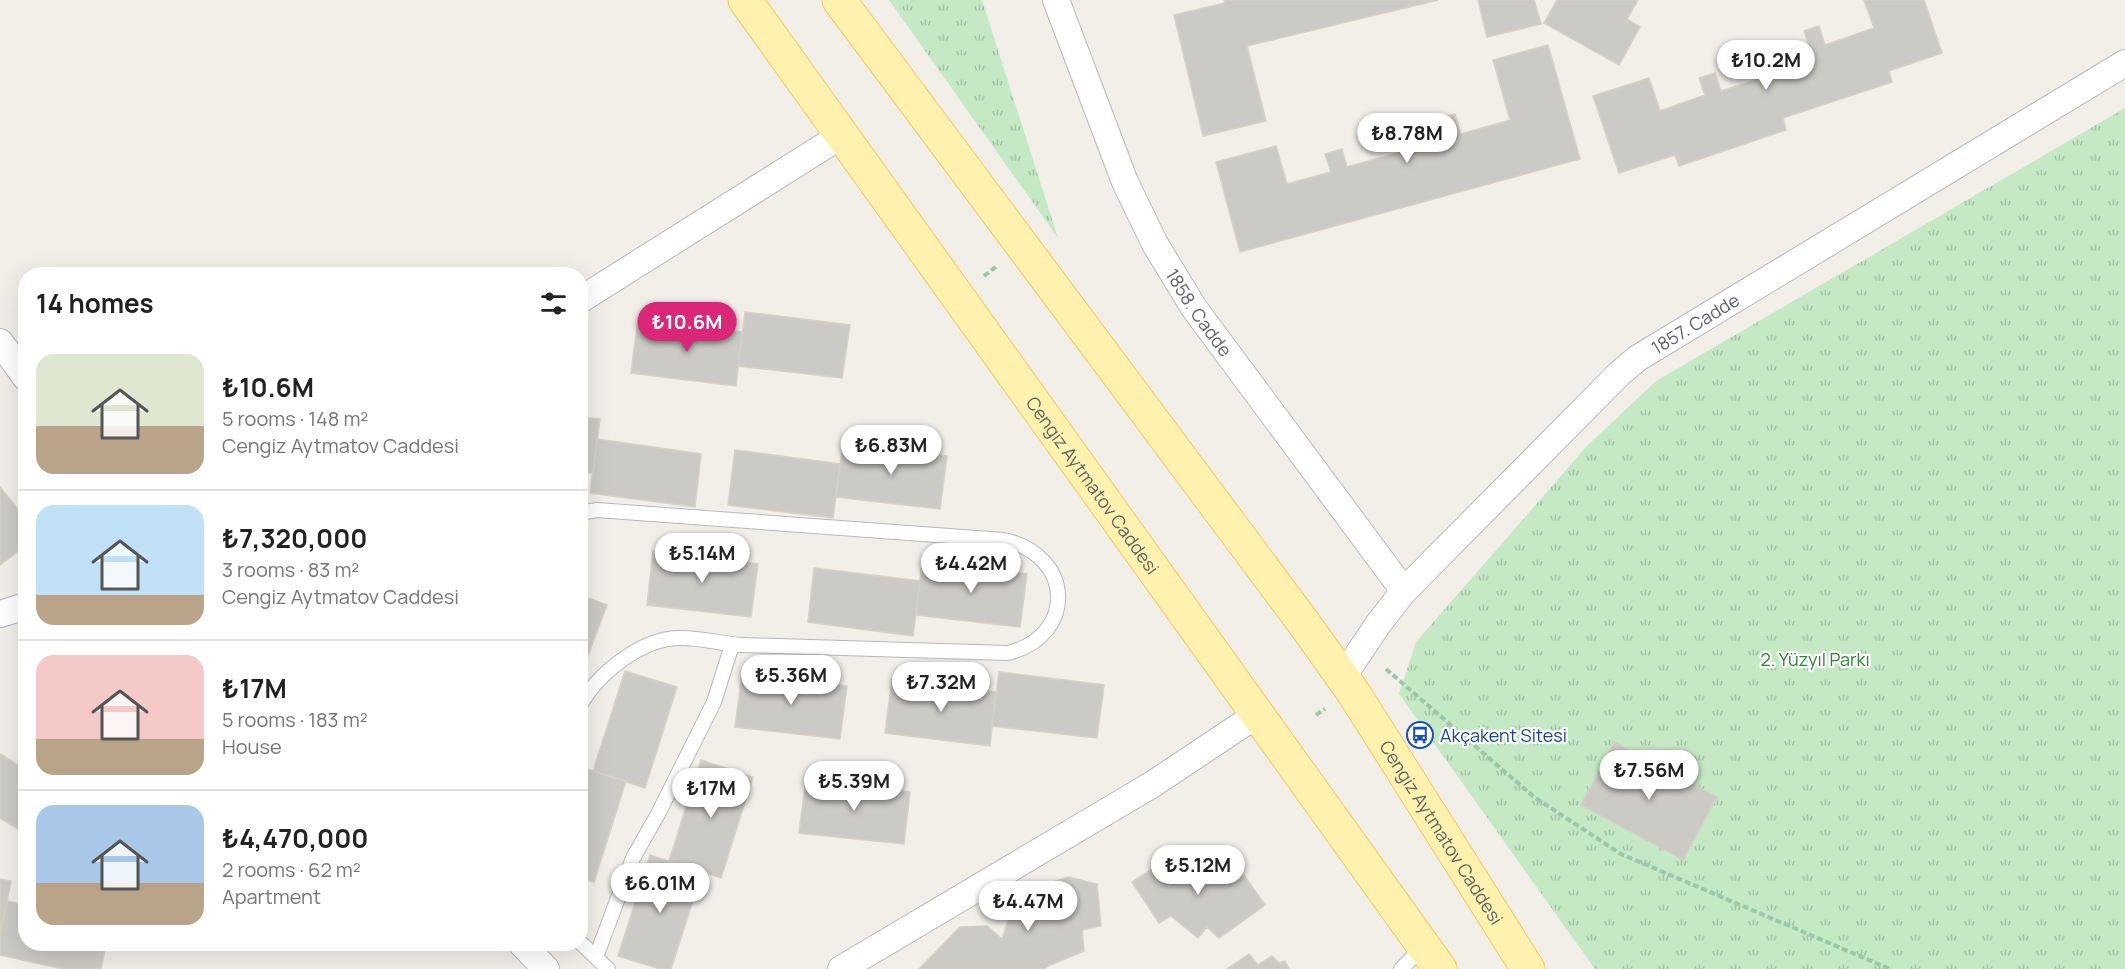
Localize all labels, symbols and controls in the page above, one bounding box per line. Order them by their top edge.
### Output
pin: ₺10.2M [1717,40,1815,91]
text: ₺10.2M [1731,46,1801,73]
pin: ₺8.78M [1358,113,1456,164]
text: ₺8.78M [1371,119,1443,146]
street label: 1858. Cadde [1161,264,1238,361]
text: 14 homes [36,285,154,321]
icon: filters [537,287,570,320]
street label: 1857. Cadde [1647,288,1744,359]
pin: ₺10.6M [638,302,736,353]
text: ₺10.6M [652,308,722,335]
text: ₺10.6M [222,369,314,405]
icon: home [84,378,156,450]
street label: Cengiz Aytmatov Caddesi [1021,391,1165,579]
text: 5 rooms · 148 m² [222,405,368,432]
pin: ₺6.83M [842,425,940,476]
text: ₺6.83M [855,431,927,458]
text: Cengiz Aytmatov Caddesi [222,432,459,459]
text: ₺7,320,000 [222,520,367,556]
icon: home [84,529,156,601]
pin: ₺5.14M [653,533,751,584]
text: ₺5.14M [669,539,735,566]
pin: ₺4.42M [922,543,1020,594]
text: ₺4.42M [935,549,1007,576]
text: 3 rooms · 83 m² [222,556,359,583]
text: Cengiz Aytmatov Caddesi [222,583,459,610]
park label: 2. Yüzyıl Parkı [1760,647,1870,671]
pin: ₺5.36M [742,655,840,706]
text: ₺5.36M [755,661,827,688]
pin: ₺7.32M [892,662,990,713]
text: ₺7.32M [906,668,976,695]
text: ₺17M [222,670,287,706]
icon: home [84,679,156,751]
text: 5 rooms · 183 m² [222,706,368,733]
bus stop icon: Akçakent Sitesi [1405,720,1435,750]
place label: Akçakent Sitesi [1440,723,1567,747]
text: House [222,733,282,760]
street label: Cengiz Aytmatov Caddesi [1375,736,1509,929]
pin: ₺7.56M [1600,750,1698,801]
text: ₺7.56M [1614,756,1684,783]
pin: ₺5.39M [805,761,903,812]
text: ₺5.39M [818,767,890,794]
pin: ₺17M [675,768,747,819]
text: ₺17M [686,774,736,801]
text: ₺4,470,000 [222,820,368,856]
icon: home [84,829,156,901]
pin: ₺5.12M [1149,845,1247,896]
text: ₺5.12M [1165,851,1231,878]
text: 2 rooms · 62 m² [222,856,361,883]
pin: ₺6.01M [611,863,709,914]
text: ₺6.01M [625,869,695,896]
pin: ₺4.47M [979,881,1077,932]
text: Apartment [222,883,321,910]
text: ₺4.47M [993,887,1063,914]

